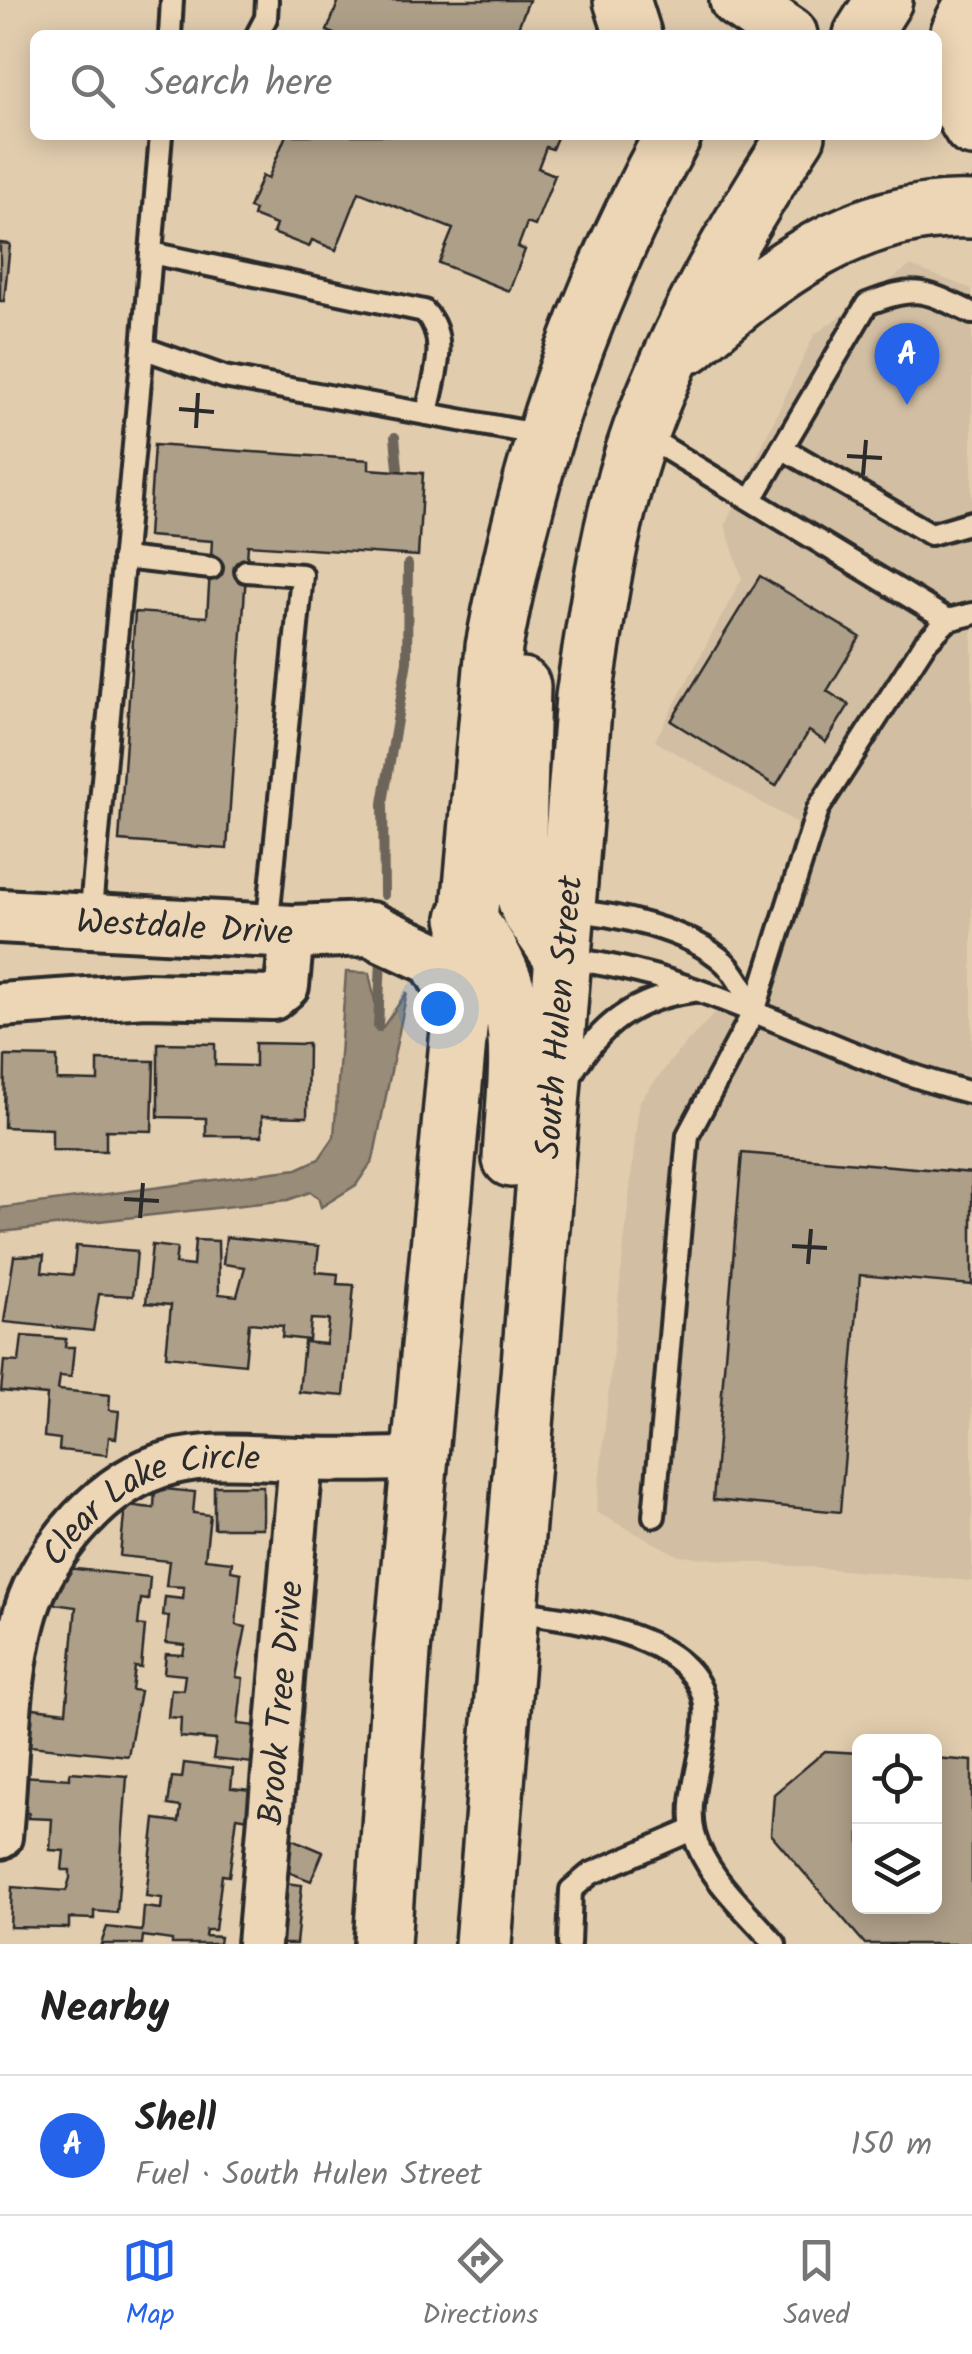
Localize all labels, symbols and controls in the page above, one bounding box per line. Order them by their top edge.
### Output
search box [30,30,942,140]
text: Search here [145,55,332,115]
icon: search [65,58,120,113]
pin: A [874,322,940,405]
street label: South Hulen Street [522,873,600,1161]
street label: Westdale Drive [75,895,295,963]
your location [413,983,464,1034]
street label: Clear Lake Circle [28,1431,262,1579]
street label: Brook Tree Drive [244,1578,321,1828]
map controls [852,1734,942,1914]
button: locate [852,1734,942,1824]
button: layers [852,1824,942,1914]
text: Nearby [40,1976,169,2043]
text: Shell [135,2090,216,2150]
text: A [62,2120,83,2171]
text: 150 m [850,2120,932,2171]
text: Fuel · South Hulen Street [135,2150,482,2201]
tab: Map [122,2233,177,2338]
tab: Directions [422,2233,538,2338]
tab: Saved [783,2233,850,2338]

